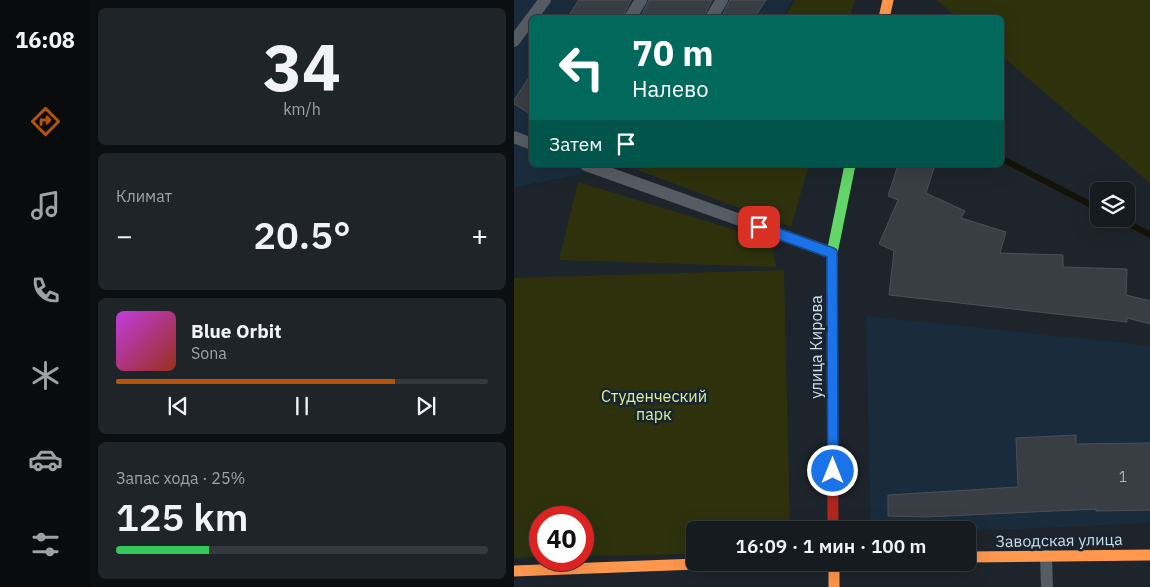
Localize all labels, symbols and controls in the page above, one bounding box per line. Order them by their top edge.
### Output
text: 34 [263,24,341,109]
text: 16:08 [15,25,75,54]
text: 70 m [632,30,714,76]
icon: left [549,35,614,100]
text: Налево [632,74,709,103]
text: km/h [283,99,321,119]
icon: directions [28,104,63,139]
icon: arrive [612,130,640,158]
text: Затем [549,132,602,156]
map controls [1090,182,1135,227]
button: layers [1090,182,1135,227]
text: Климат [116,186,172,206]
icon: music [28,188,63,223]
pin [738,206,780,248]
text: 20.5° [253,210,351,259]
icon: arrive [745,213,773,241]
text: − [116,217,133,254]
text: + [471,217,488,254]
icon: phone [28,273,63,308]
street label: улица Кирова [806,295,826,399]
text: Blue Orbit [191,319,281,343]
text: Sona [191,343,227,363]
icon: climate [28,358,63,393]
park label: Студенческий парк [601,386,707,424]
icon: previous [164,392,192,420]
icon: pause [288,392,316,420]
icon: next [412,392,440,420]
icon: car [28,442,63,477]
position arrow [806,444,858,496]
text: Запас хода · 25% [116,468,245,488]
house number: 1 [1119,468,1127,486]
text: 125 km [116,492,248,541]
speed limit sign: 40 [529,506,594,571]
icon: filters [28,527,63,562]
street label: Заводская улица [995,529,1123,551]
text: 16:09 · 1 мин · 100 m [736,534,926,558]

